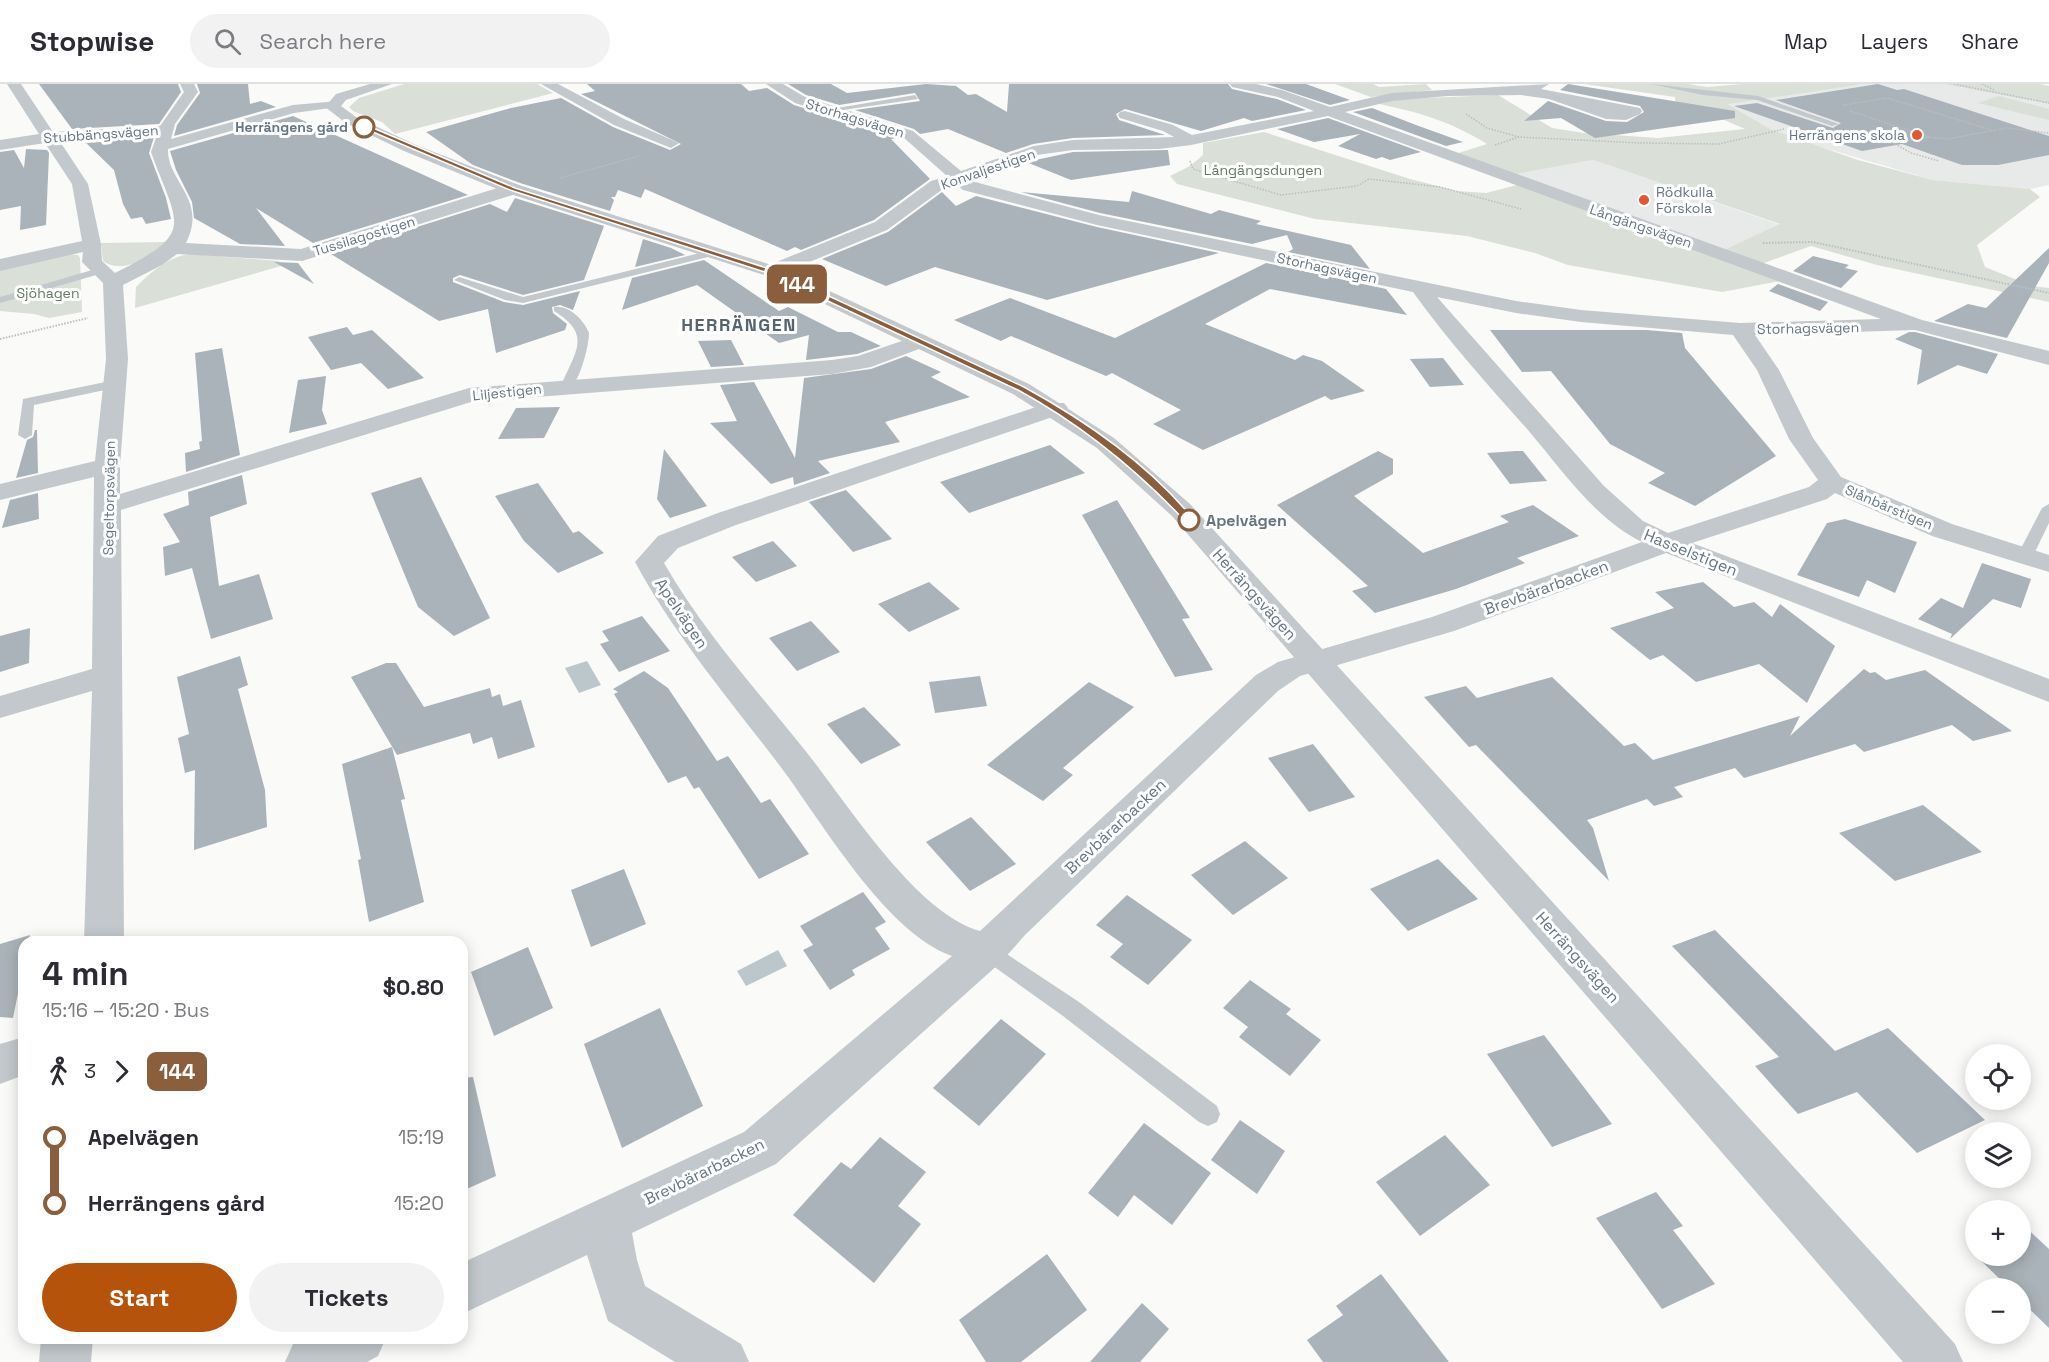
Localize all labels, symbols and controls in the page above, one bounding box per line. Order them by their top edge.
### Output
search box [190,14,610,68]
text: Stopwise [30,23,154,59]
icon: search [211,25,244,58]
text: Search here [259,27,386,55]
text: Map [1784,28,1828,55]
text: Layers [1861,28,1928,55]
text: Share [1961,28,2019,55]
street label: Storhagsvägen [803,94,907,142]
marker: Herrängens gård [353,116,375,138]
place label: Herrängens gård [235,118,348,136]
street label: Stubbängsvägen [43,121,159,147]
place label: Herrängens skola [1789,126,1905,144]
marker: Herrängens skola [1910,128,1924,142]
street label: Konvaljestigen [938,144,1038,194]
park label: Långängsdungen [1204,161,1322,179]
place label: Rödkulla Förskola [1656,183,1714,217]
marker: Rödkulla Förskola [1637,193,1651,207]
street label: Långängsvägen [1587,200,1695,252]
street label: Tussilagostigen [311,212,417,260]
street label: Storhagsvägen [1275,249,1379,287]
line badge: 144 [762,264,832,304]
text: 144 [779,271,815,298]
park label: Sjöhagen [17,284,80,302]
district label: HERRÄNGEN [681,313,797,336]
street label: Storhagsvägen [1757,318,1859,338]
street label: Liljestigen [472,379,542,405]
street label: Segeltorpsvägen [99,440,119,556]
street label: Slånbärstigen [1842,480,1936,534]
marker: Apelvägen [1178,509,1200,531]
place label: Apelvägen [1206,510,1287,531]
street label: Hasselstigen [1641,524,1741,581]
street label: Herrängsvägen [1208,544,1301,644]
street label: Brevbärarbacken [1481,555,1611,620]
street label: Apelvägen [650,574,713,653]
street label: Brevbärarbacken [1060,774,1170,879]
street label: Herrängsvägen [1531,907,1624,1007]
text: 4 min [42,953,129,995]
text: $0.80 [383,973,444,1001]
text: 15:16 – 15:20 · Bus [42,997,210,1023]
map controls [1965,1044,2031,1344]
button: locate [1965,1044,2031,1110]
icon: walk [42,1055,75,1088]
icon: forward [105,1055,138,1088]
text: 3 [84,1058,96,1084]
text: 144 [159,1058,195,1085]
button: layers [1965,1122,2031,1188]
text: Apelvägen [88,1123,199,1151]
text: 15:19 [398,1124,444,1150]
street label: Brevbärarbacken [641,1133,768,1210]
text: Herrängens gård [88,1189,265,1217]
text: 15:20 [394,1190,444,1216]
button: + [1965,1200,2031,1266]
button: Start [42,1263,237,1332]
button: Tickets [249,1263,444,1332]
button: − [1965,1278,2031,1344]

